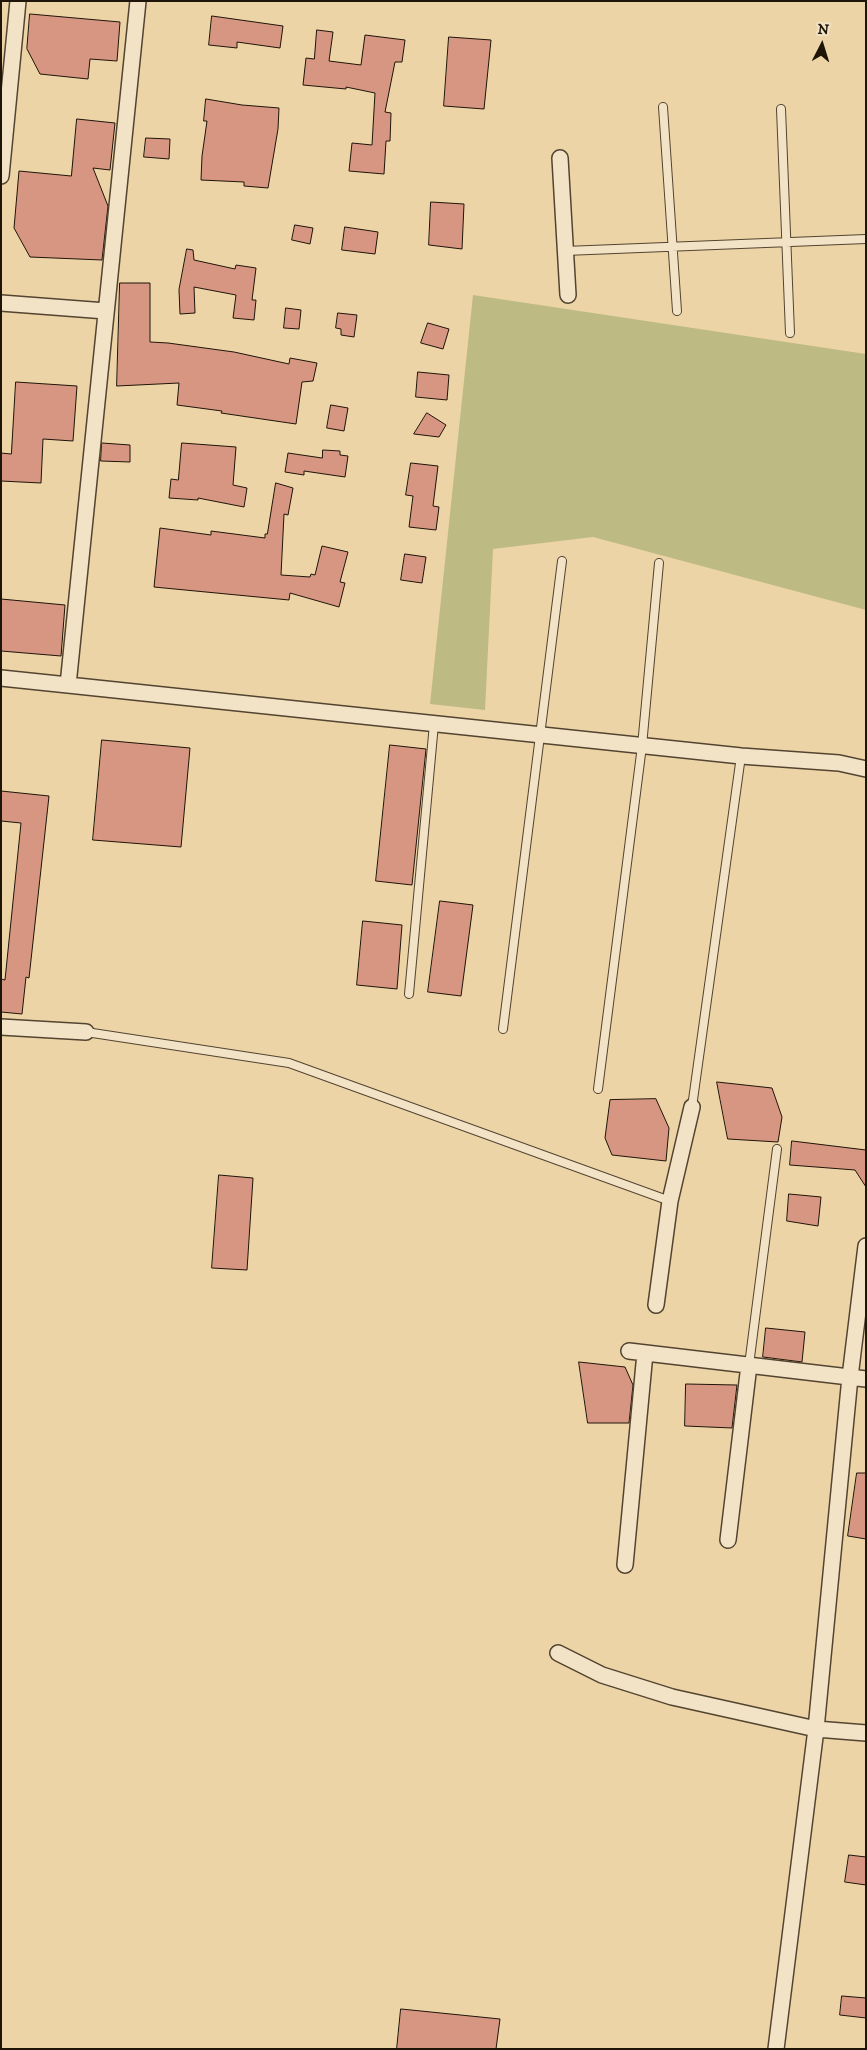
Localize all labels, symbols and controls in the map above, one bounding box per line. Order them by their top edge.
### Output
north arrow [797,20,847,70]
text: N [817,21,830,40]

